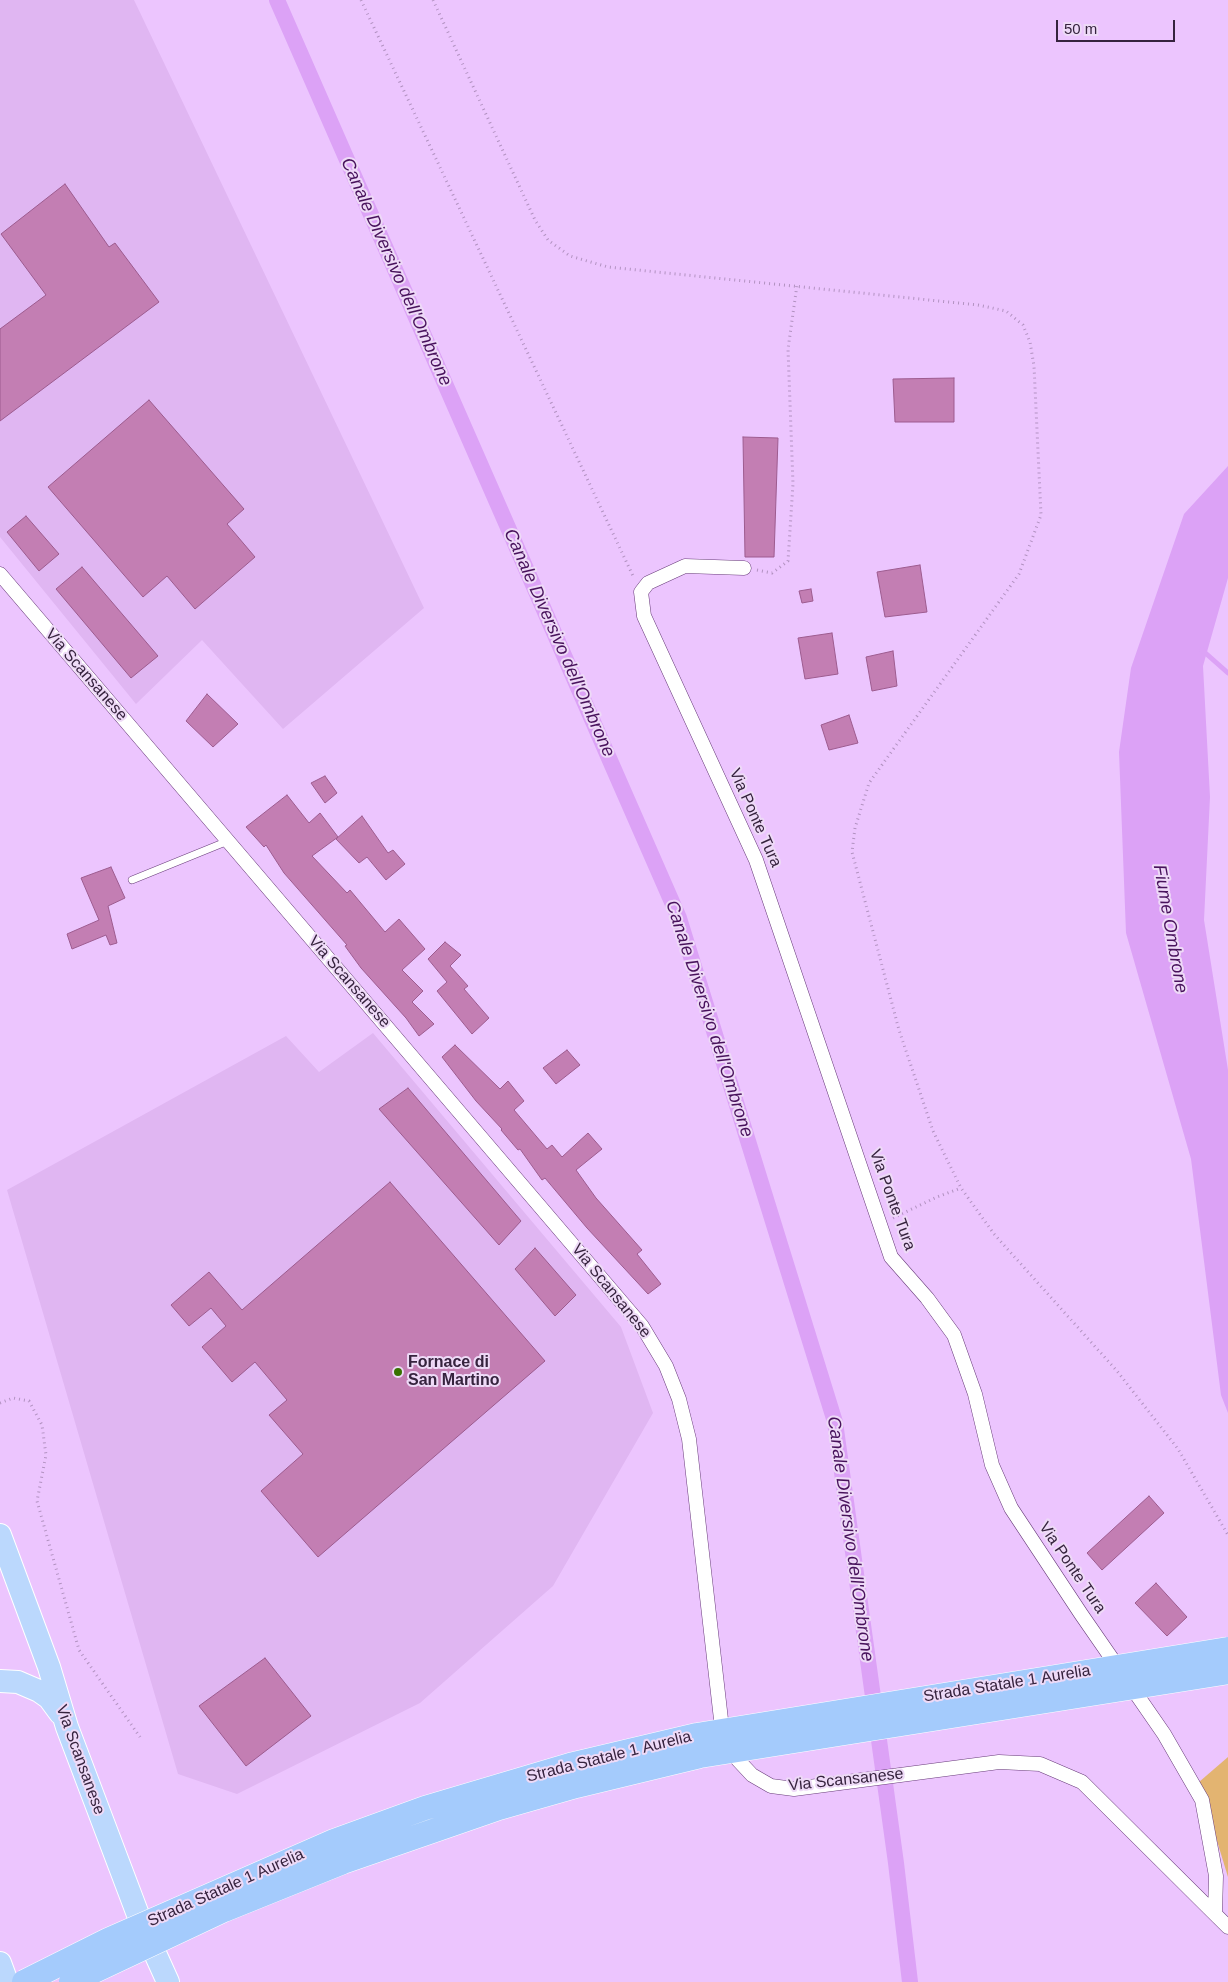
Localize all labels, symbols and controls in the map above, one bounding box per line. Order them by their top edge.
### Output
scale bar [1058,10,1177,42]
text: 50 m [1064,20,1097,37]
water label: Canale Diversivo dell'Ombrone [336,155,456,389]
water label: Canale Diversivo dell'Ombrone [499,526,619,760]
street label: Via Scansanese [41,625,131,725]
street label: Via Ponte Tura [725,766,785,870]
water label: Fiume Ombrone [1148,863,1192,995]
water label: Canale Diversivo dell'Ombrone [660,898,758,1140]
street label: Via Scansanese [304,932,394,1032]
street label: Via Ponte Tura [865,1147,919,1253]
street label: Via Scansanese [567,1240,655,1342]
place label: Fornace di San Martino [408,1353,500,1391]
marker: Fornace di San Martino [392,1366,404,1378]
water label: Canale Diversivo dell'Ombrone [822,1415,878,1663]
street label: Via Ponte Tura [1034,1519,1110,1617]
street label: Strada Statale 1 Aurelia [922,1661,1092,1707]
street label: Via Scansanese [51,1703,109,1817]
street label: Strada Statale 1 Aurelia [525,1727,693,1787]
street label: Via Scansanese [788,1764,904,1796]
street label: Strada Statale 1 Aurelia [145,1845,307,1931]

